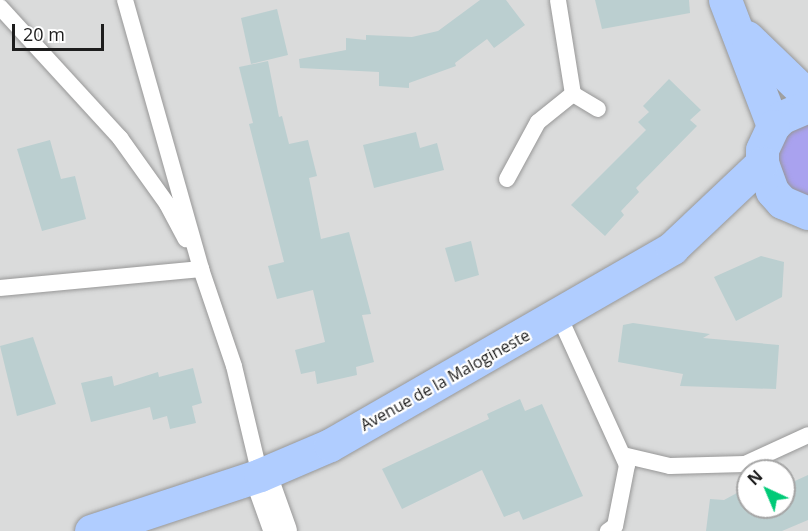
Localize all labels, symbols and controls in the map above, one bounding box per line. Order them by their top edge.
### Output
scale bar [15,12,106,50]
text: 20 m [23,22,65,46]
street label: Avenue de la Malogineste [357,325,533,435]
north arrow [736,459,796,519]
text: N [743,465,767,490]

